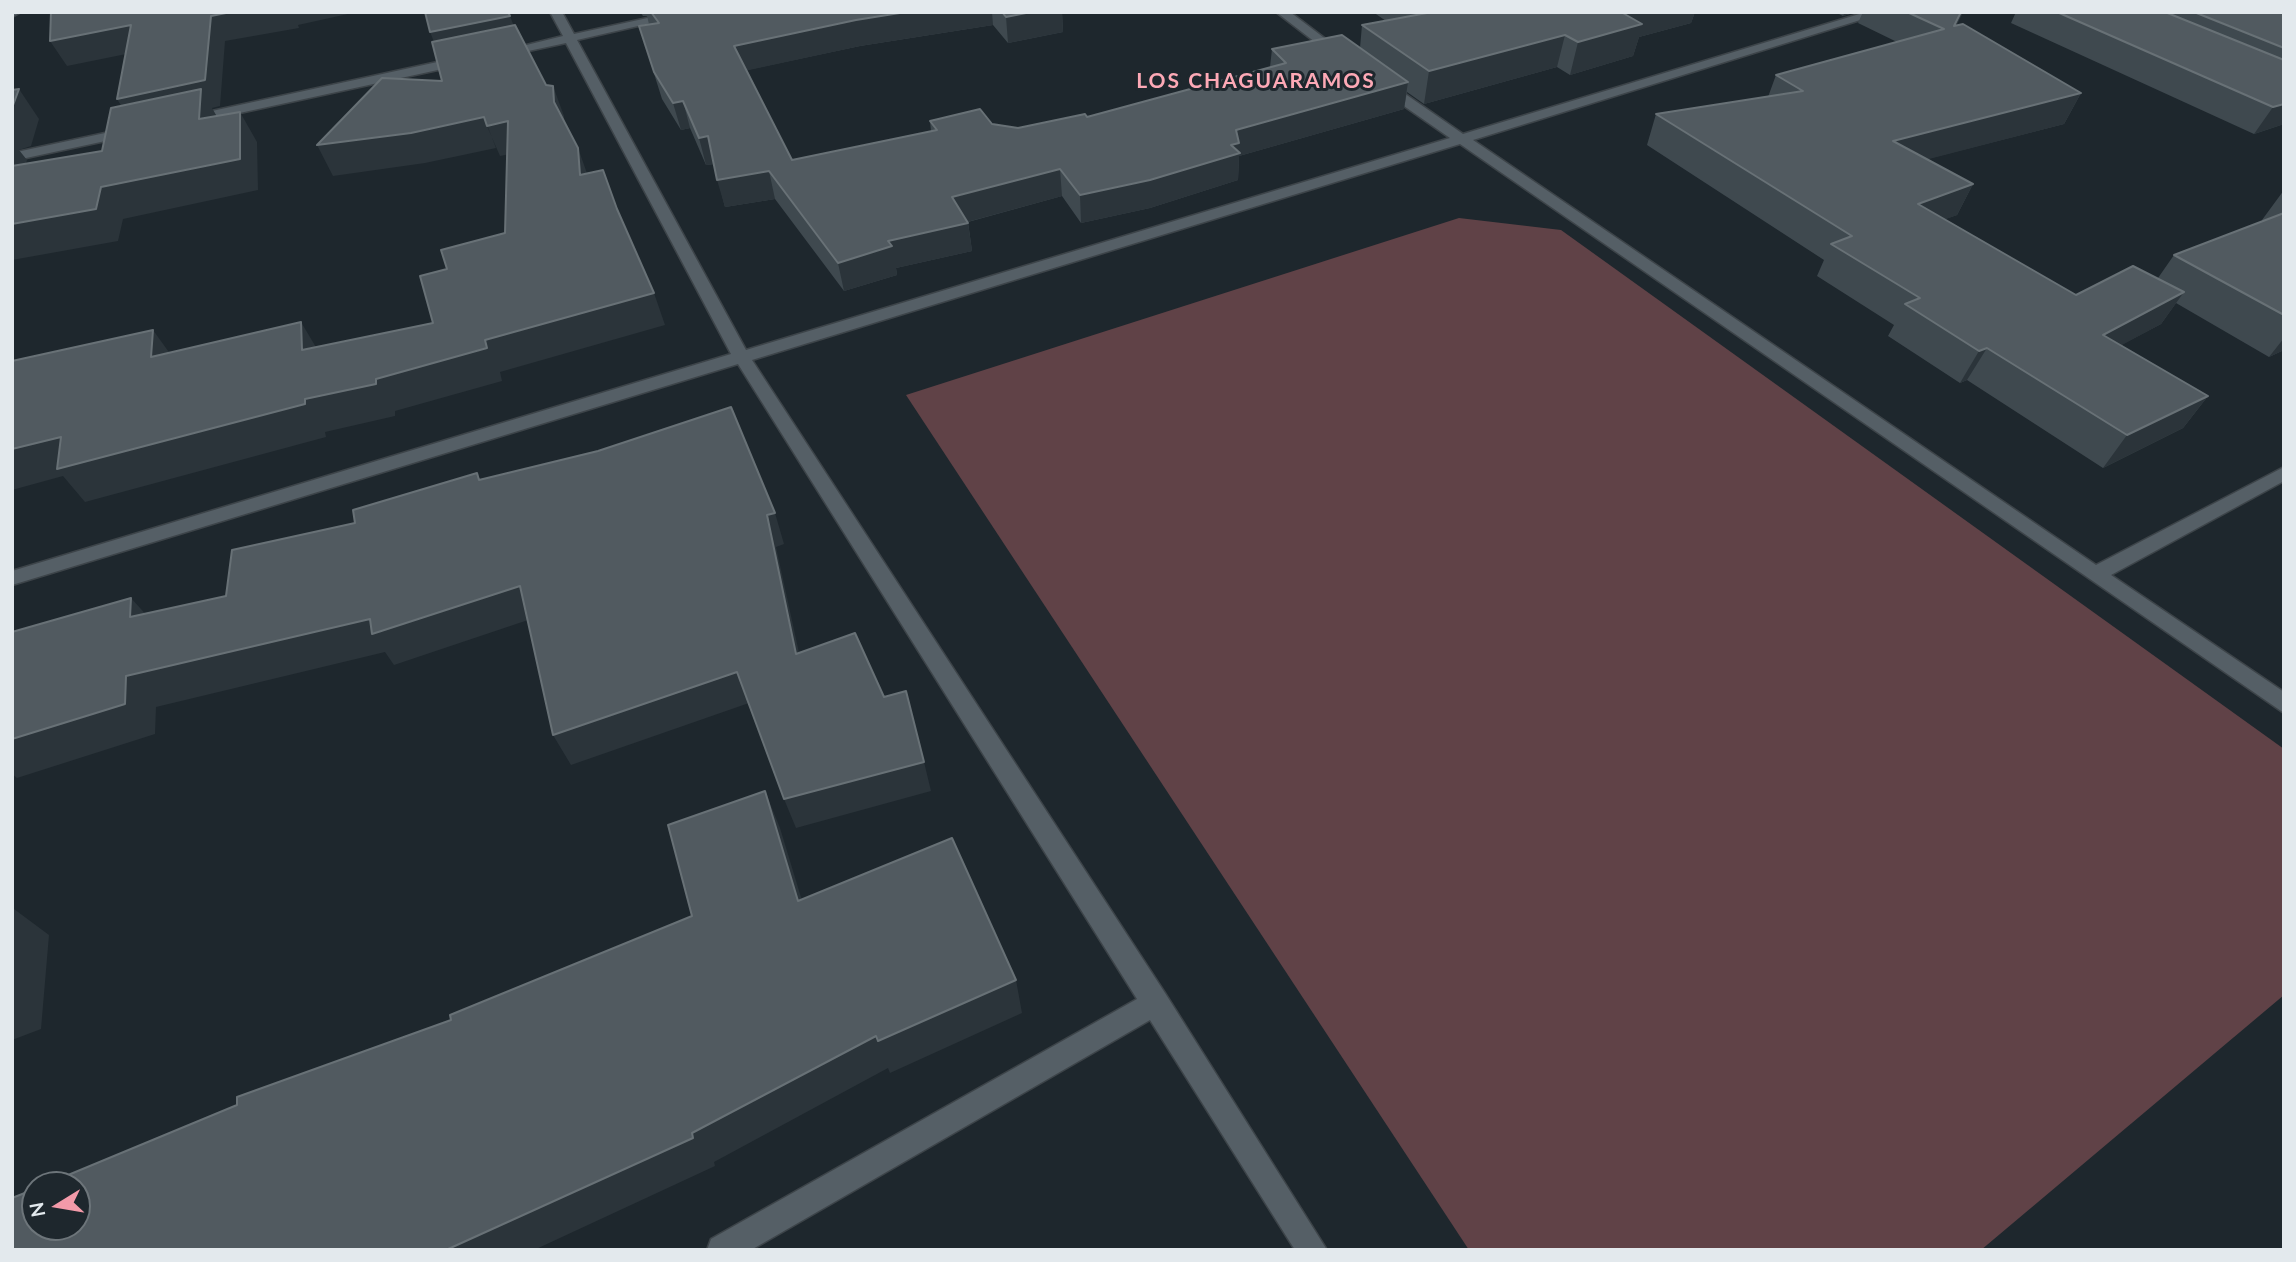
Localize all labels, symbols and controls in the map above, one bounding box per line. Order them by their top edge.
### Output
district label: LOS CHAGUARAMOS [1138,68,1374,94]
north arrow [21,1171,91,1241]
text: N [24,1200,50,1219]

